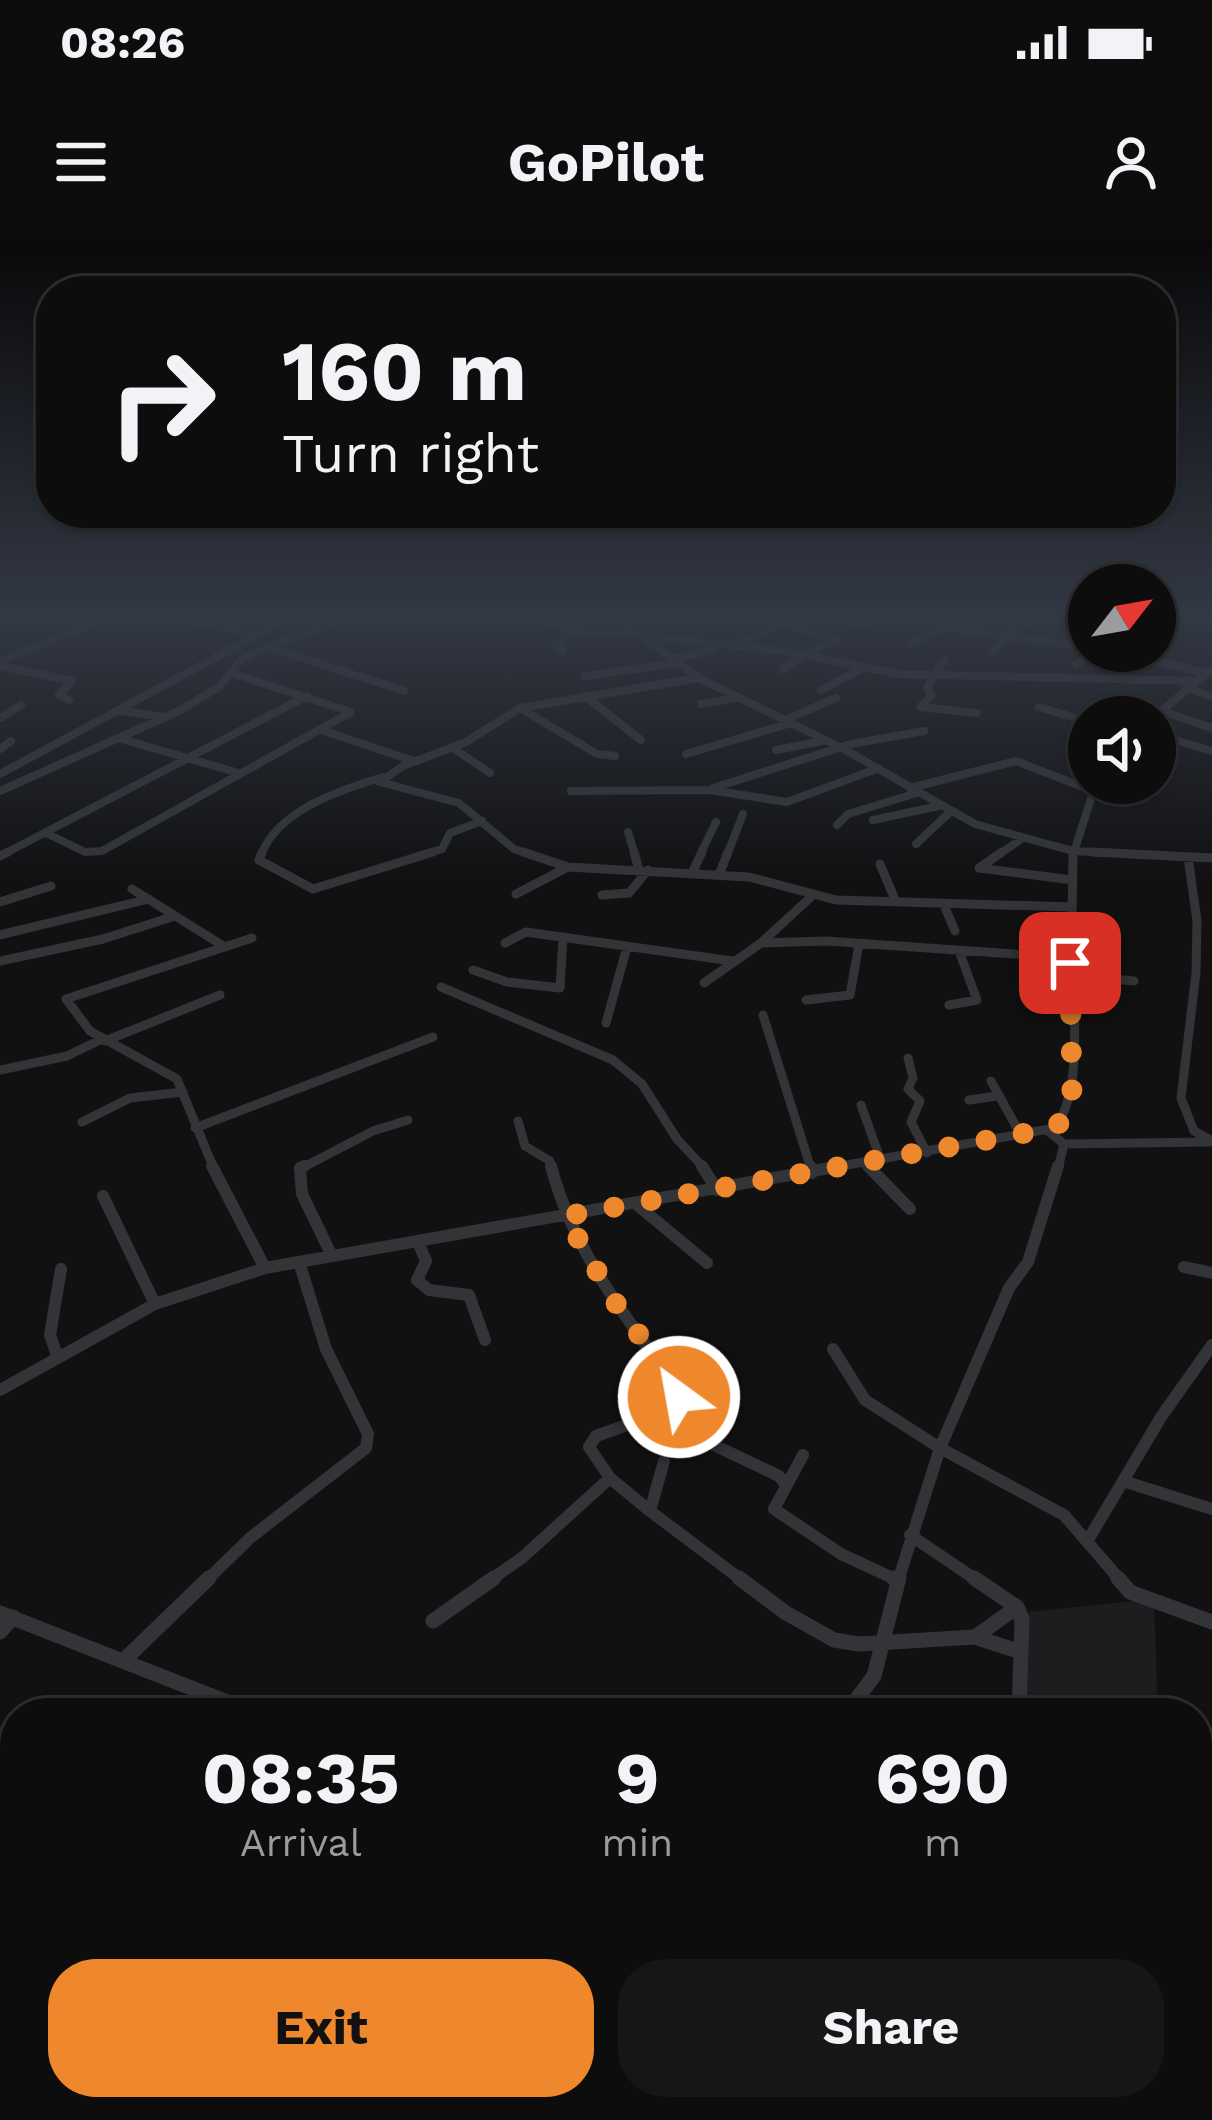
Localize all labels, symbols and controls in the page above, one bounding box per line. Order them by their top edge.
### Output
text: 08:26 [60,16,185,69]
icon: menu [48,129,114,195]
icon: person [1098,129,1164,195]
text: GoPilot [508,131,704,194]
text: 160 m [282,322,527,420]
icon: right [84,324,240,480]
text: Turn right [282,422,539,485]
north arrow [1068,564,1176,672]
map controls [1068,564,1176,804]
button: sound [1068,696,1176,804]
pin [1019,912,1121,1014]
icon: arrive [1037,930,1103,996]
position arrow [616,1334,742,1460]
text: 08:35 [202,1736,400,1820]
text: 9 [615,1736,660,1820]
text: 690 [875,1736,1010,1820]
text: Arrival [240,1820,362,1865]
text: min [602,1820,673,1865]
text: m [924,1820,961,1865]
button: Exit [48,1959,594,2097]
button: Share [618,1959,1164,2097]

